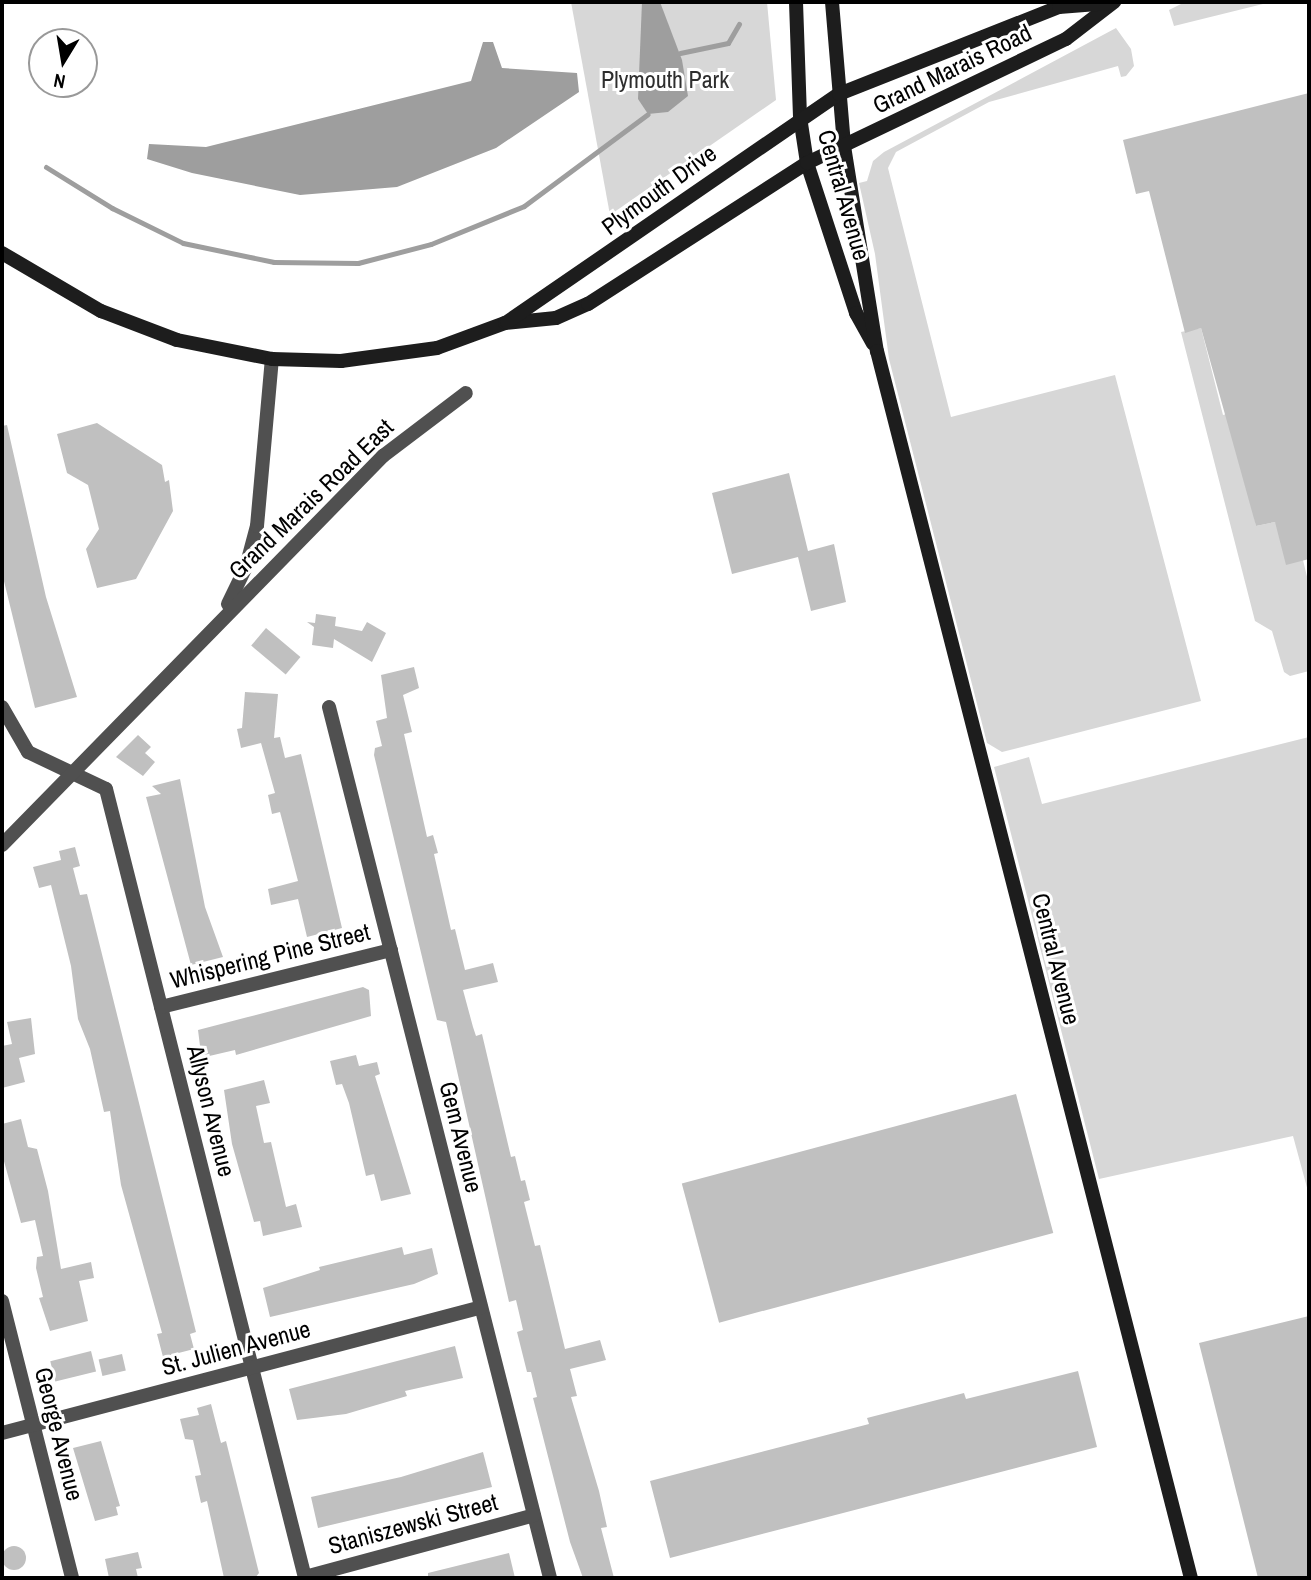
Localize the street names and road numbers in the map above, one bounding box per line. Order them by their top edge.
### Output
street label: Grand Marais Road [868,18,1036,120]
street label: Central Avenue [812,126,876,264]
street label: Plymouth Drive [596,139,722,241]
street label: Grand Marais Road East [223,413,399,585]
street label: Central Avenue [1026,890,1086,1028]
street label: Whispering Pine Street [167,917,373,995]
street label: Allyson Avenue [181,1042,241,1180]
street label: Gem Avenue [433,1078,489,1196]
street label: St. Julien Avenue [158,1314,314,1382]
street label: George Avenue [28,1364,90,1504]
street label: Staniszewski Street [325,1488,501,1560]

